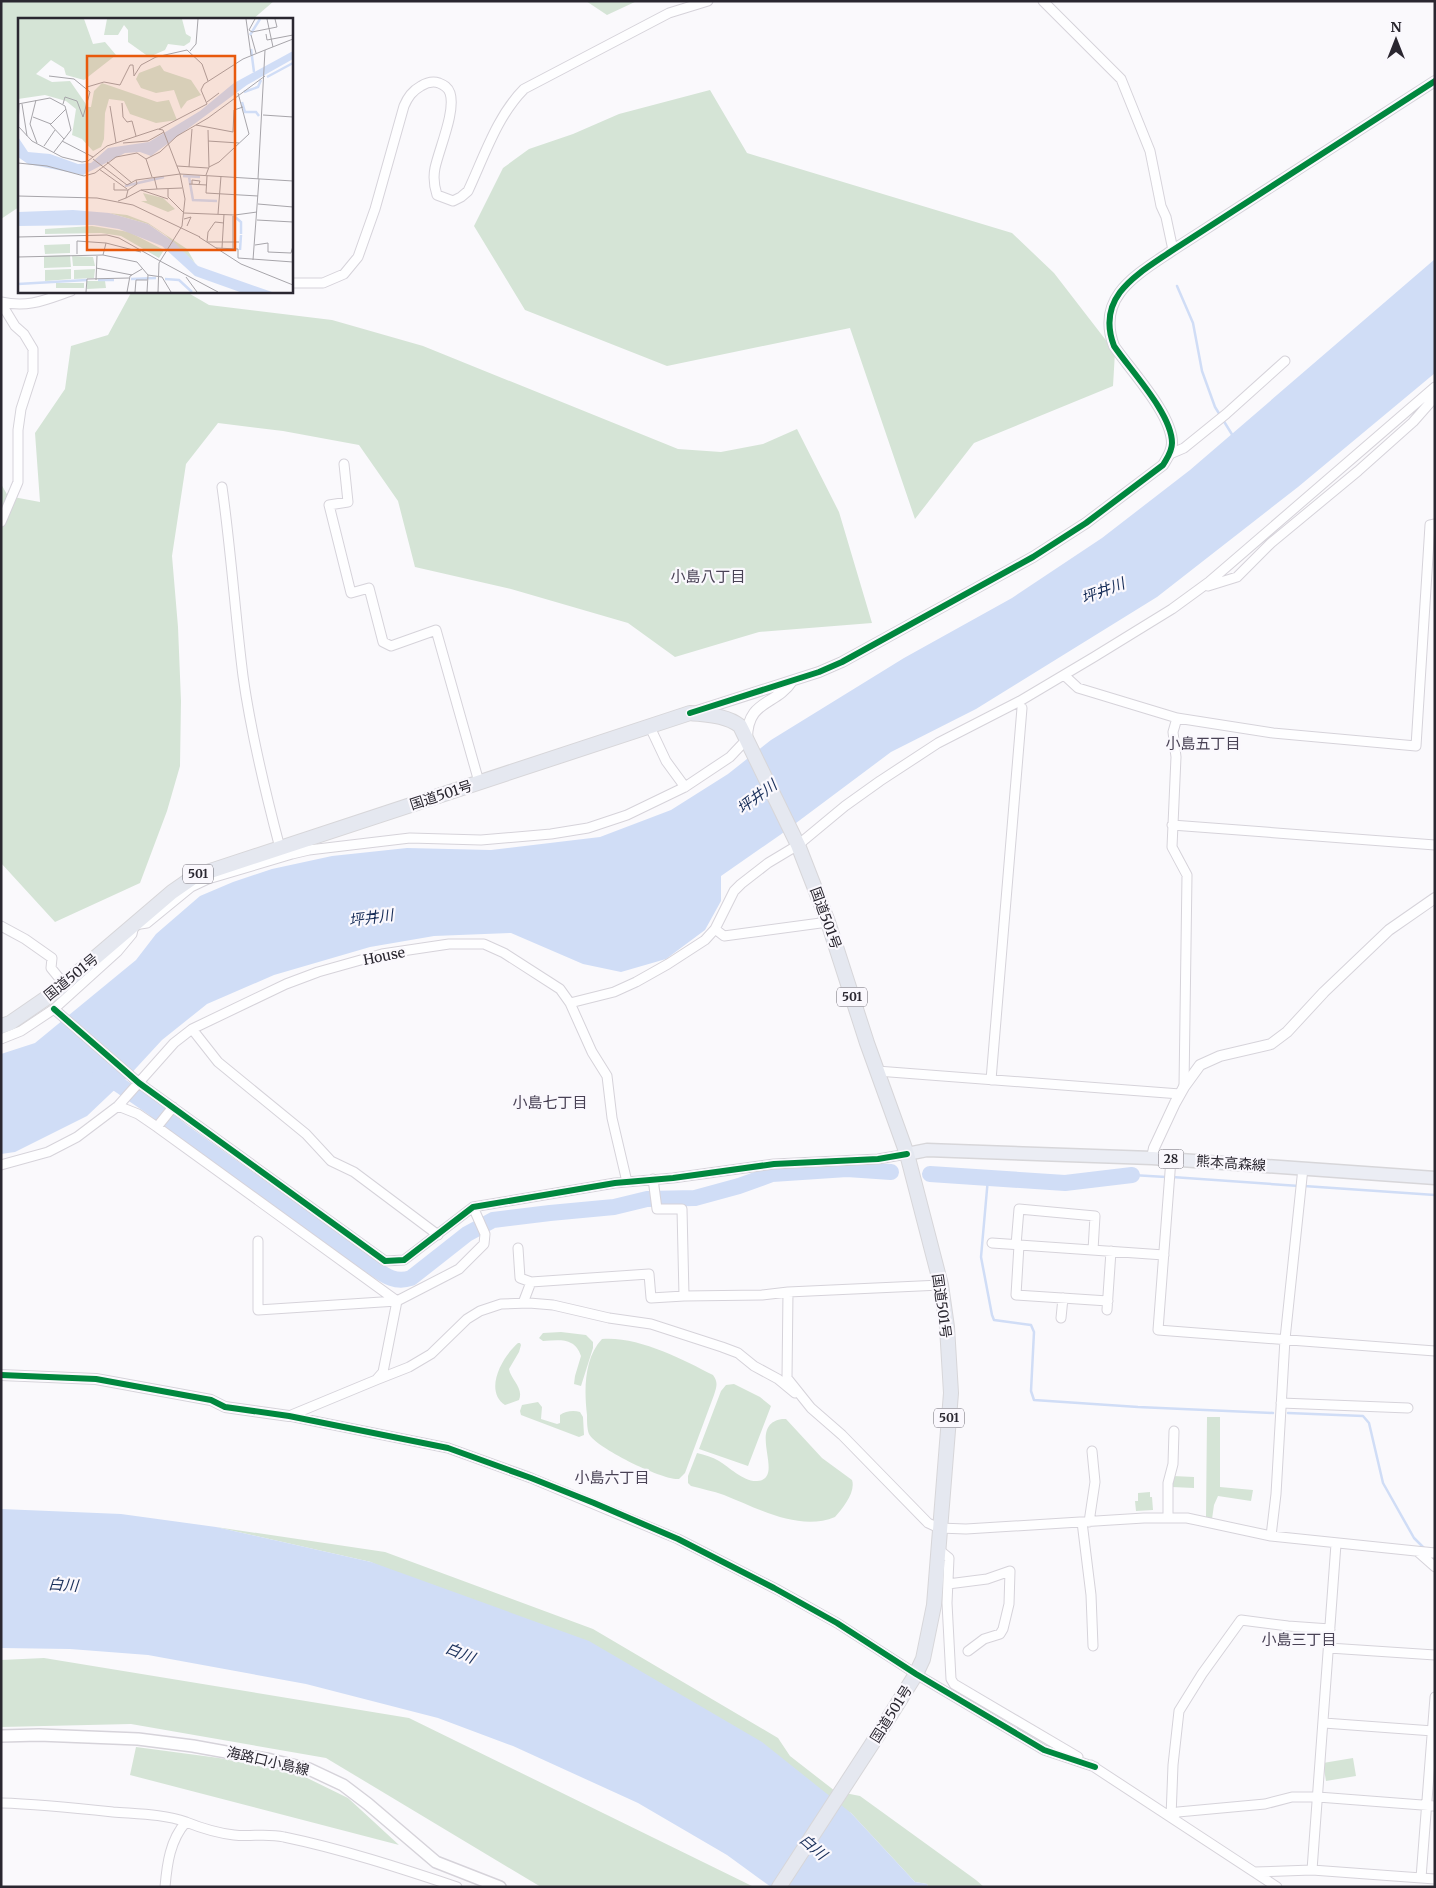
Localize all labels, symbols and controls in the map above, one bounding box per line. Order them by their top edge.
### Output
north arrow [1371,15,1421,65]
inset map [18,18,292,292]
text: N [1390,18,1402,36]
district label: 小島八丁目 [670,567,746,586]
water label: 坪井川 [1078,573,1129,607]
district label: 小島五丁目 [1165,734,1241,753]
water label: 坪井川 [733,774,782,818]
street label: 国道501号 [407,776,475,814]
road number: 501 [183,864,213,884]
street label: 国道501号 [806,884,846,952]
water label: 坪井川 [347,905,397,930]
street label: House [362,943,406,969]
street label: 国道501号 [40,950,102,1004]
road number: 501 [837,988,867,1006]
district label: 小島七丁目 [512,1093,588,1112]
road number: 28 [1158,1150,1184,1168]
street label: 熊本高森線 [1195,1152,1267,1174]
street label: 国道501号 [929,1273,955,1339]
road number: 501 [934,1409,964,1428]
district label: 小島六丁目 [574,1468,650,1487]
water label: 白川 [47,1574,81,1595]
district label: 小島三丁目 [1261,1630,1337,1649]
water label: 白川 [443,1638,480,1668]
street label: 国道501号 [866,1682,916,1746]
street label: 海路口小島線 [225,1743,311,1779]
water label: 白川 [796,1830,832,1865]

